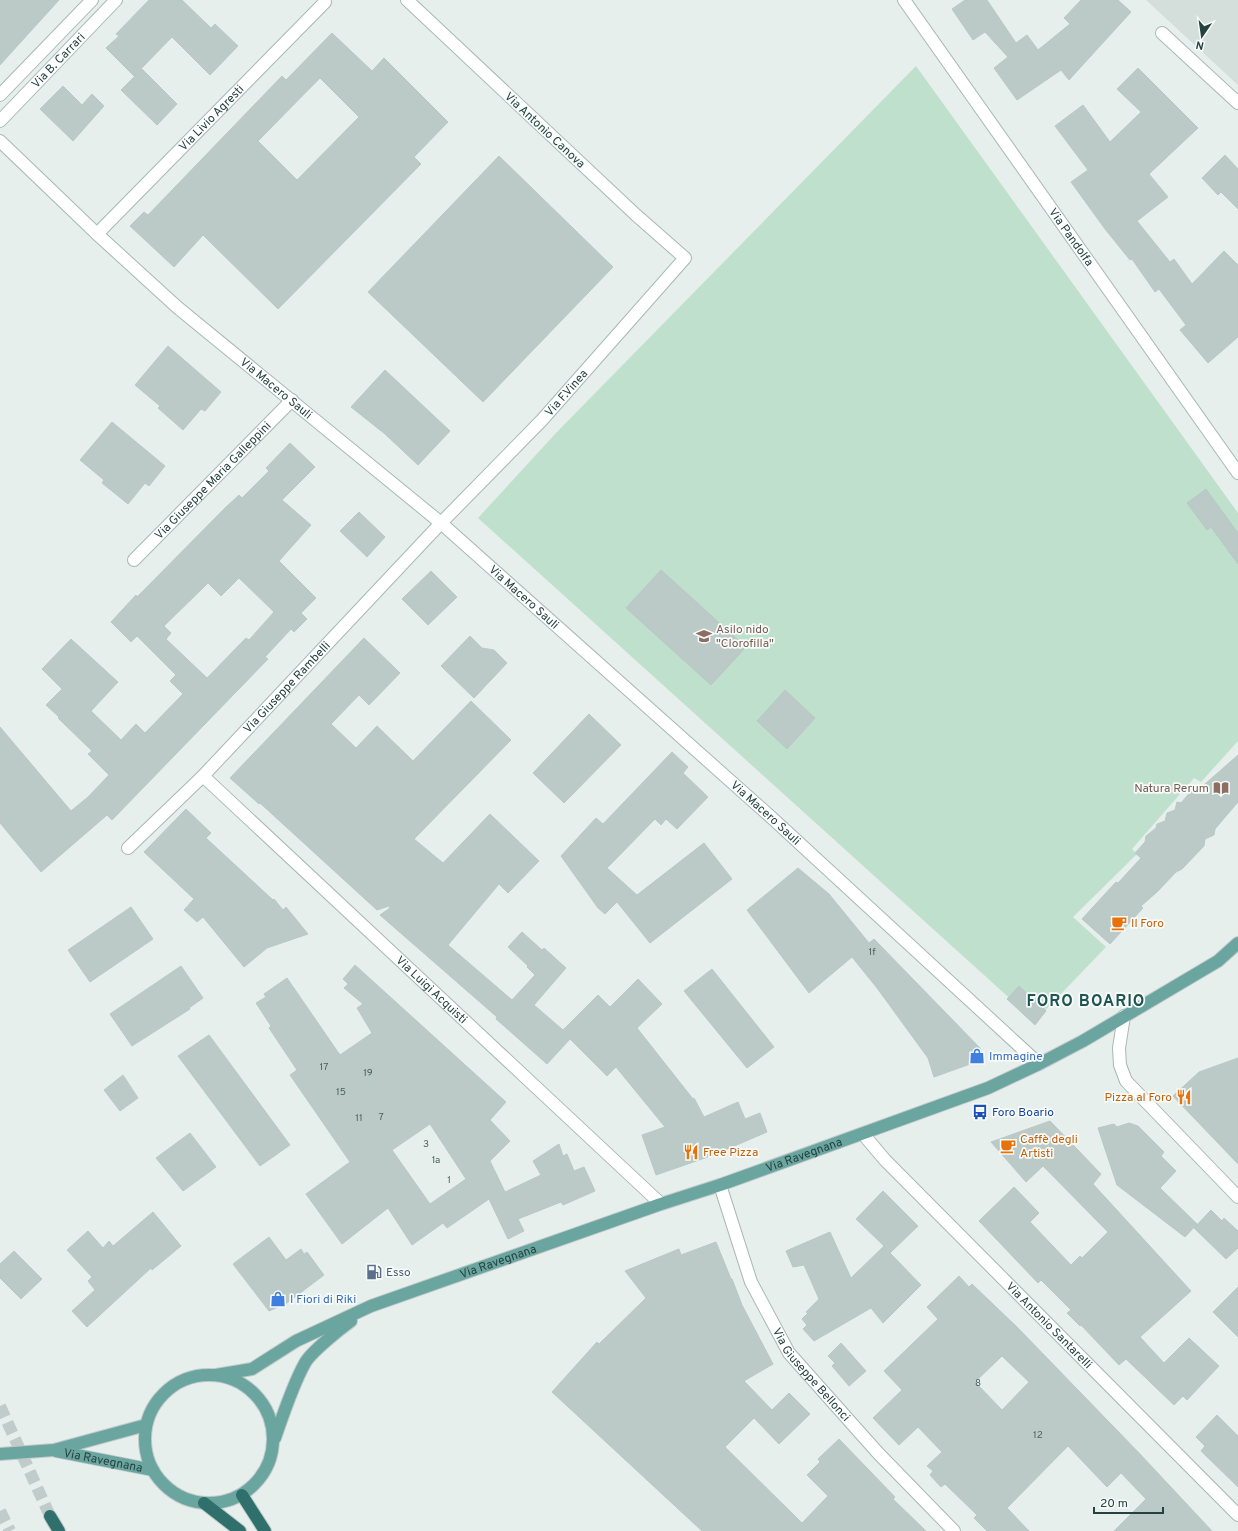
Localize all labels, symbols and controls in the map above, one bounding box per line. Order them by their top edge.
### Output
north arrow [1182,16,1222,56]
street label: Via B. Carrari [29,30,89,92]
text: N [1195,37,1205,52]
street label: Via Livio Agresti [176,82,248,155]
street label: Via Antonio Canova [501,89,588,172]
street label: Via Pandolfa [1044,205,1097,270]
street label: Via Macero Sauli [236,355,315,423]
street label: Via F.Vinea [542,366,592,420]
street label: Via Giuseppe Maria Galleppini [152,419,275,543]
street label: Via Macero Sauli [485,562,562,633]
place label: Asilo nido "Clorofilla" [716,622,774,652]
school or university icon: Asilo nido "Clorofilla" [695,627,713,645]
street label: Via Giuseppe Rambelli [240,638,334,737]
street label: Via Macero Sauli [727,778,803,849]
library icon: Natura Rerum [1212,779,1230,797]
place label: Natura Rerum [1134,781,1209,797]
cafe icon: Il Foro [1110,914,1128,932]
place label: Il Foro [1131,916,1164,932]
house number: 1f [868,946,876,959]
street label: Via Luigi Acquisti [392,953,470,1028]
district label: FORO BOARIO [1027,992,1145,1012]
shop icon: Immagine [968,1047,986,1065]
place label: Immagine [989,1049,1043,1065]
house number: 17 [320,1061,328,1074]
house number: 19 [363,1067,373,1080]
house number: 15 [336,1086,346,1099]
restaurant icon: Pizza al Foro [1175,1088,1193,1106]
place label: Pizza al Foro [1104,1090,1172,1106]
bus stop icon: Foro Boario [971,1103,989,1121]
place label: Foro Boario [992,1105,1054,1121]
house number: 7 [378,1111,384,1124]
house number: 11 [355,1112,363,1125]
place label: Caffè degli Artisti [1020,1132,1078,1162]
street label: Via Ravegnana [764,1134,845,1177]
cafe icon: Caffè degli Artisti [999,1137,1017,1155]
house number: 3 [423,1138,429,1151]
restaurant icon: Free Pizza [682,1143,700,1161]
place label: Free Pizza [703,1145,758,1161]
house number: 1a [432,1154,440,1167]
house number: 1 [447,1174,451,1187]
street label: Via Ravegnana [458,1241,539,1283]
fuel station icon: Esso [365,1263,383,1281]
place label: Esso [386,1265,411,1281]
street label: Via Antonio Santarelli [1002,1279,1095,1373]
shop icon: I Fiori di Riki [269,1290,287,1308]
place label: I Fiori di Riki [290,1292,356,1308]
street label: Via Giuseppe Bellonci [768,1325,853,1425]
house number: 8 [975,1377,981,1390]
house number: 12 [1033,1429,1043,1442]
street label: Via Ravegnana [62,1446,144,1477]
scale bar [1094,1489,1163,1515]
text: 20 m [1100,1496,1128,1512]

